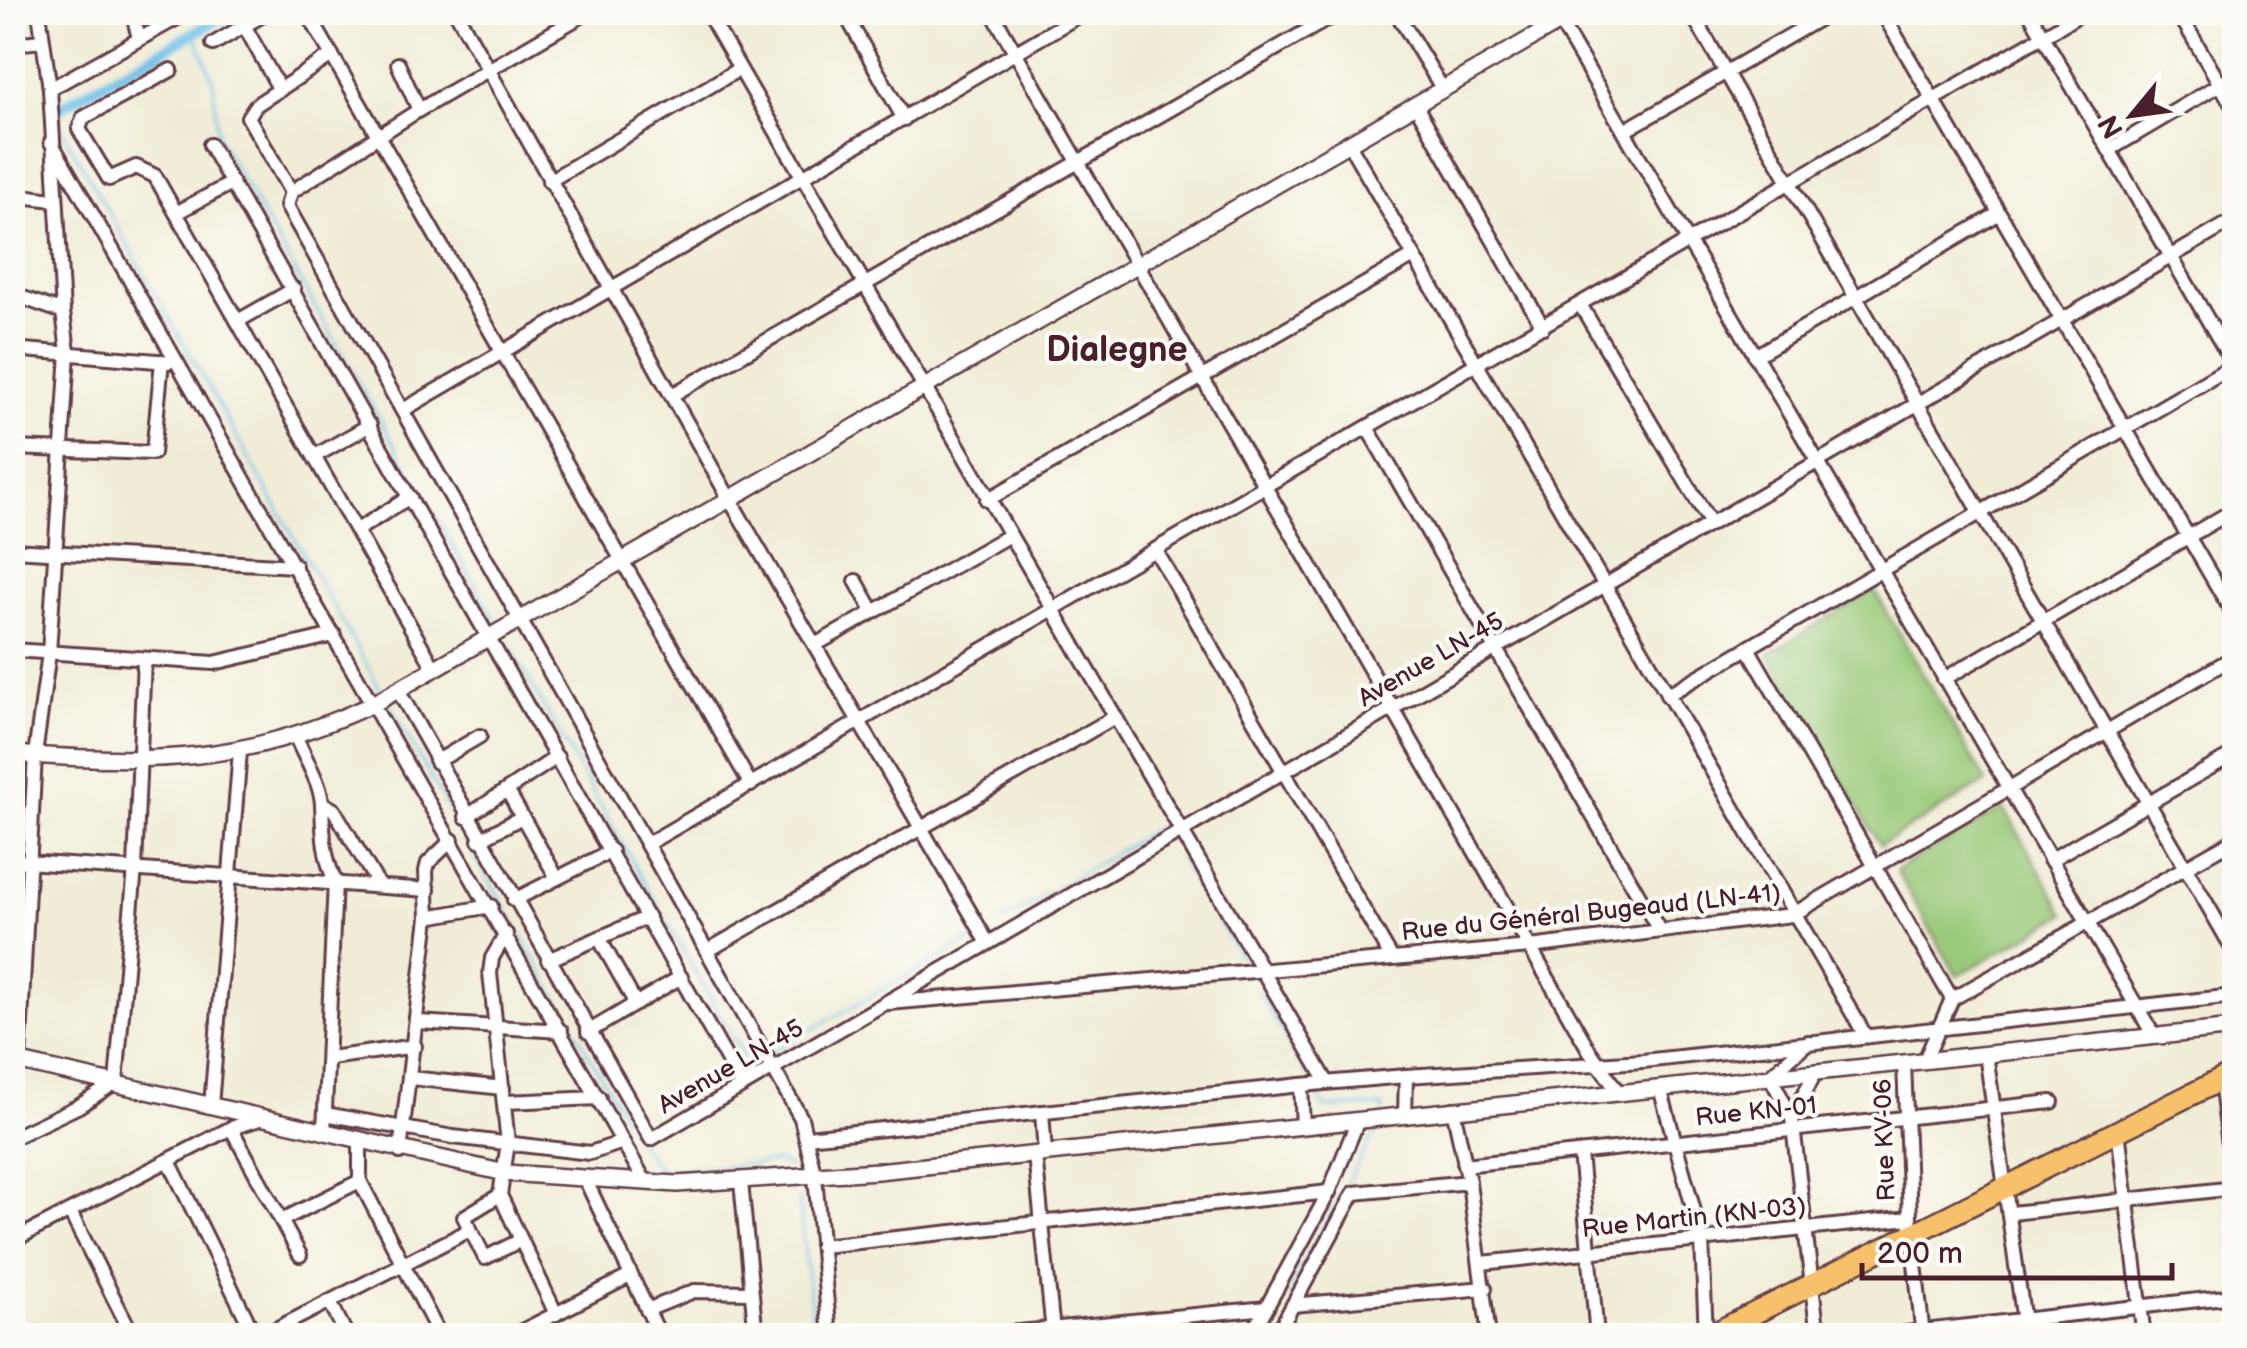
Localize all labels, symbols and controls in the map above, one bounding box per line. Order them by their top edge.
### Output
north arrow [2082,65,2182,165]
text: N [2092,109,2131,144]
district label: Dialegne [1046,329,1188,372]
street label: Avenue LN-45 [1353,606,1509,714]
street label: Rue du Général Bugeaud (LN-41) [1400,878,1782,948]
street label: Avenue LN-45 [653,1013,809,1121]
street label: Rue KV-06 [1867,1078,1903,1202]
street label: Rue KN-01 [1694,1090,1818,1134]
street label: Rue Martin (KN-03) [1580,1191,1808,1245]
scale bar [1862,1218,2172,1280]
text: 200 m [1877,1236,1963,1272]

